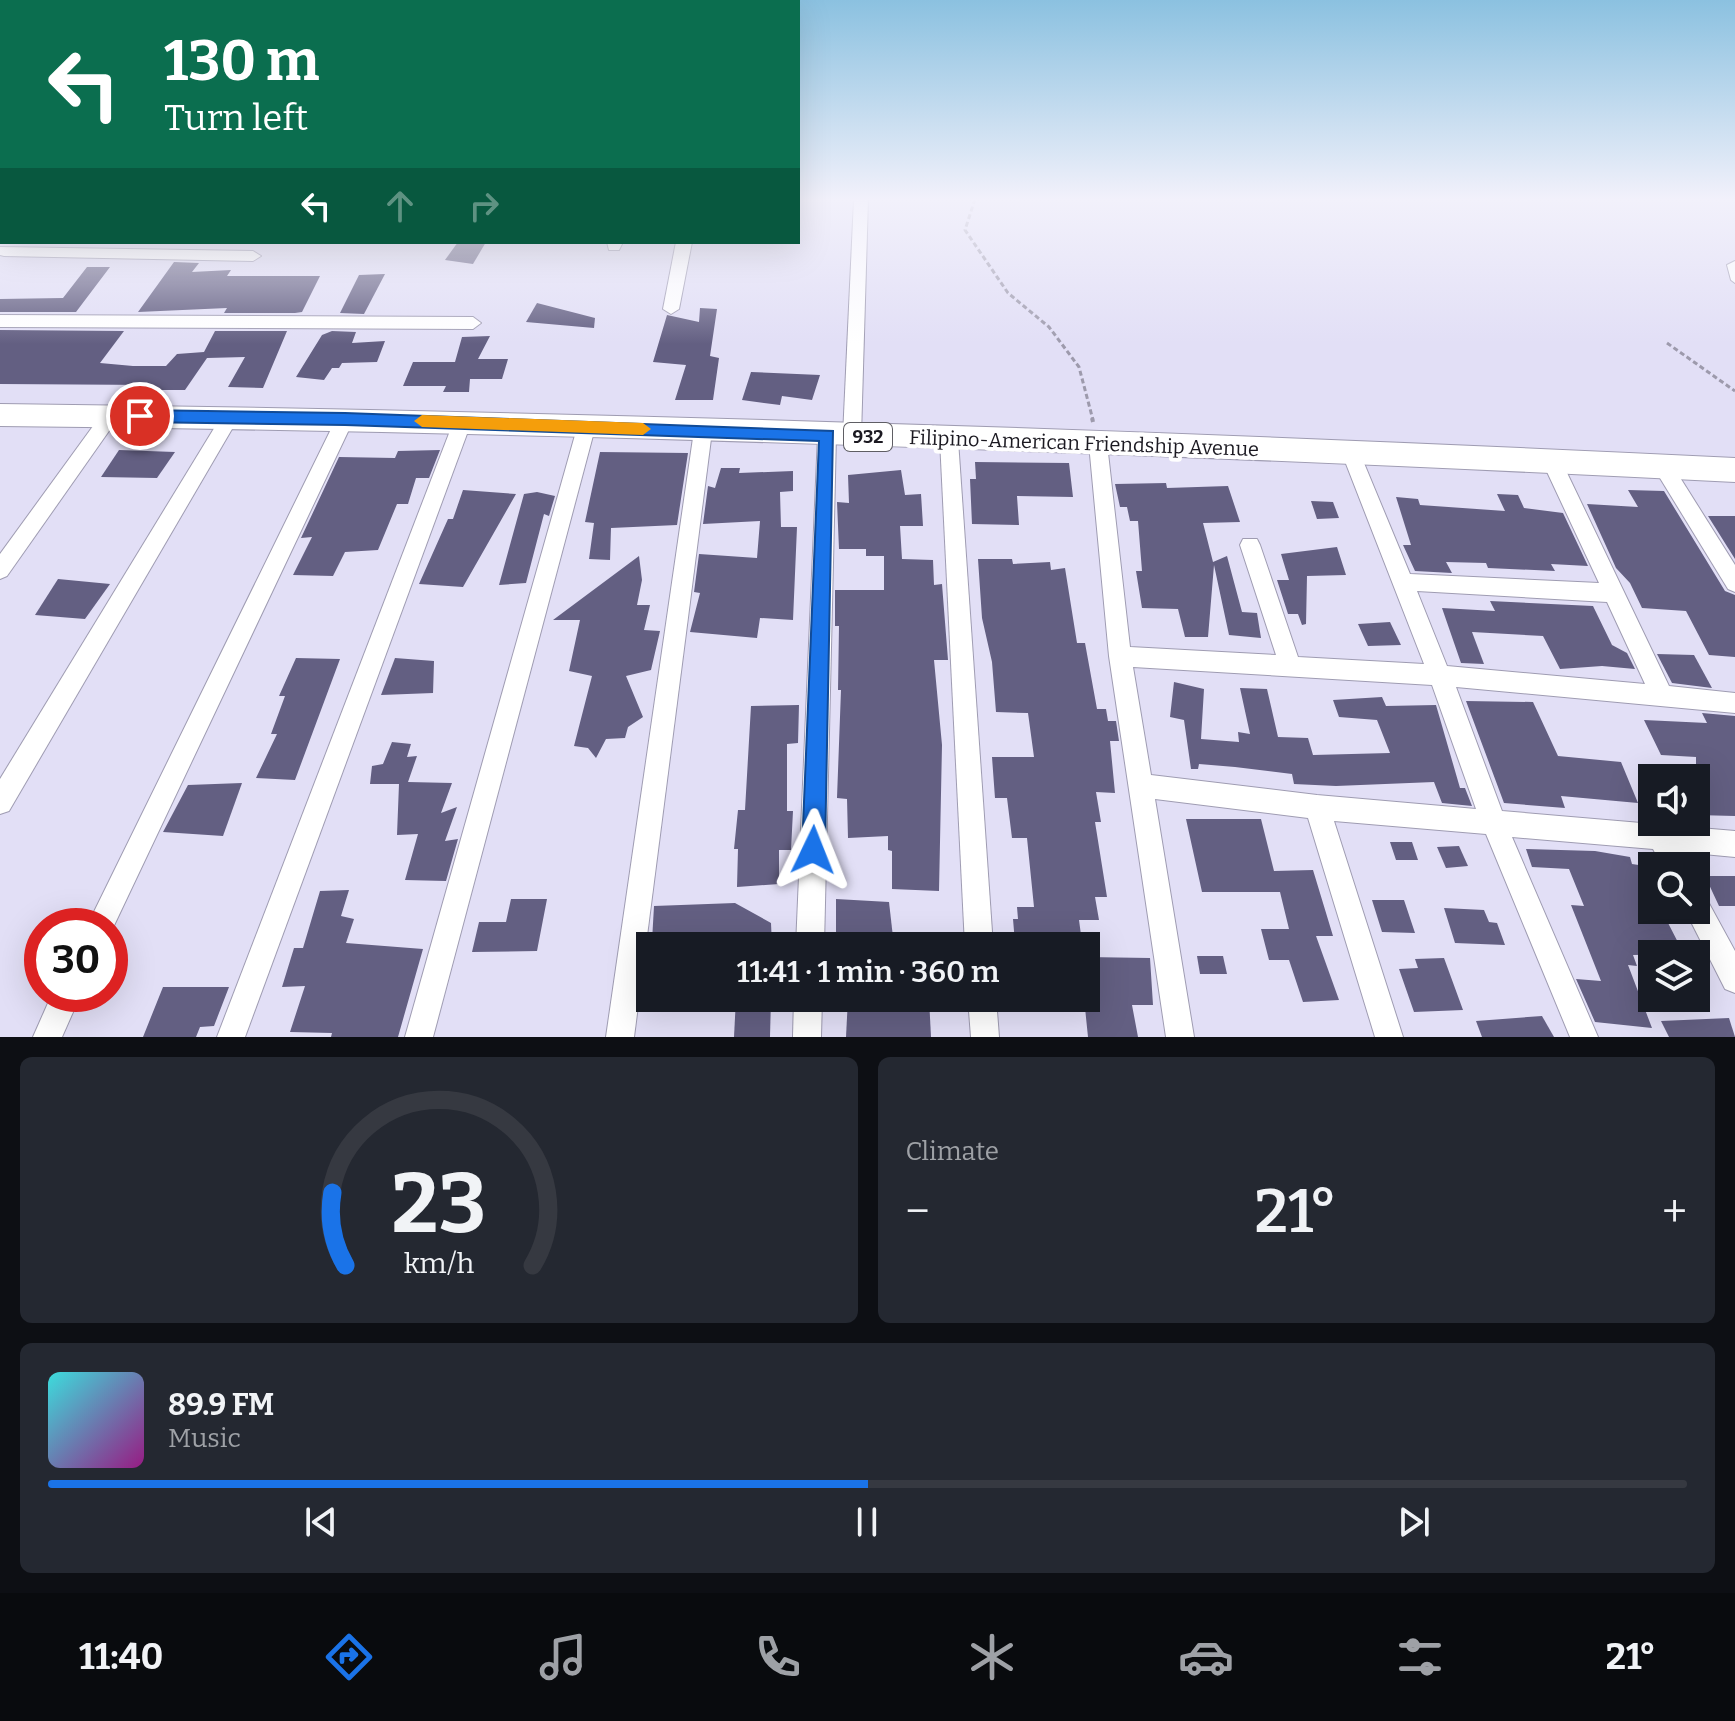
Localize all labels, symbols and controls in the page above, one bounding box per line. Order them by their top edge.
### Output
text: 130 m [164,28,320,95]
icon: left [32,32,136,136]
text: Turn left [164,96,308,140]
icon: left [294,184,338,228]
icon: ahead [378,184,422,228]
icon: right [462,184,506,228]
pin [106,382,174,450]
icon: arrive [118,394,162,438]
road number: 932 [844,423,892,451]
street label: Filipino-American Friendship Avenue [909,425,1259,461]
map controls [1638,764,1710,1012]
button: sound [1638,764,1710,836]
position arrow [771,808,855,892]
button: search [1638,852,1710,924]
speed limit sign: 30 [24,908,128,1012]
button: layers [1638,940,1710,1012]
text: 11:41 · 1 min · 360 m [737,954,999,990]
text: Climate [906,1136,999,1167]
text: 23 [391,1154,486,1254]
text: 21° [1254,1176,1337,1248]
text: − [906,1185,930,1238]
text: + [1662,1185,1687,1238]
text: km/h [403,1246,474,1281]
text: 89.9 FM [168,1387,274,1423]
text: Music [168,1423,241,1454]
icon: previous [299,1500,343,1544]
icon: pause [845,1500,889,1544]
icon: next [1392,1500,1436,1544]
icon: directions [321,1629,377,1685]
icon: music [535,1629,591,1685]
icon: phone [750,1629,806,1685]
icon: climate [964,1629,1020,1685]
icon: car [1178,1629,1234,1685]
icon: filters [1392,1629,1448,1685]
text: 11:40 [79,1635,163,1679]
text: 21° [1606,1635,1656,1679]

